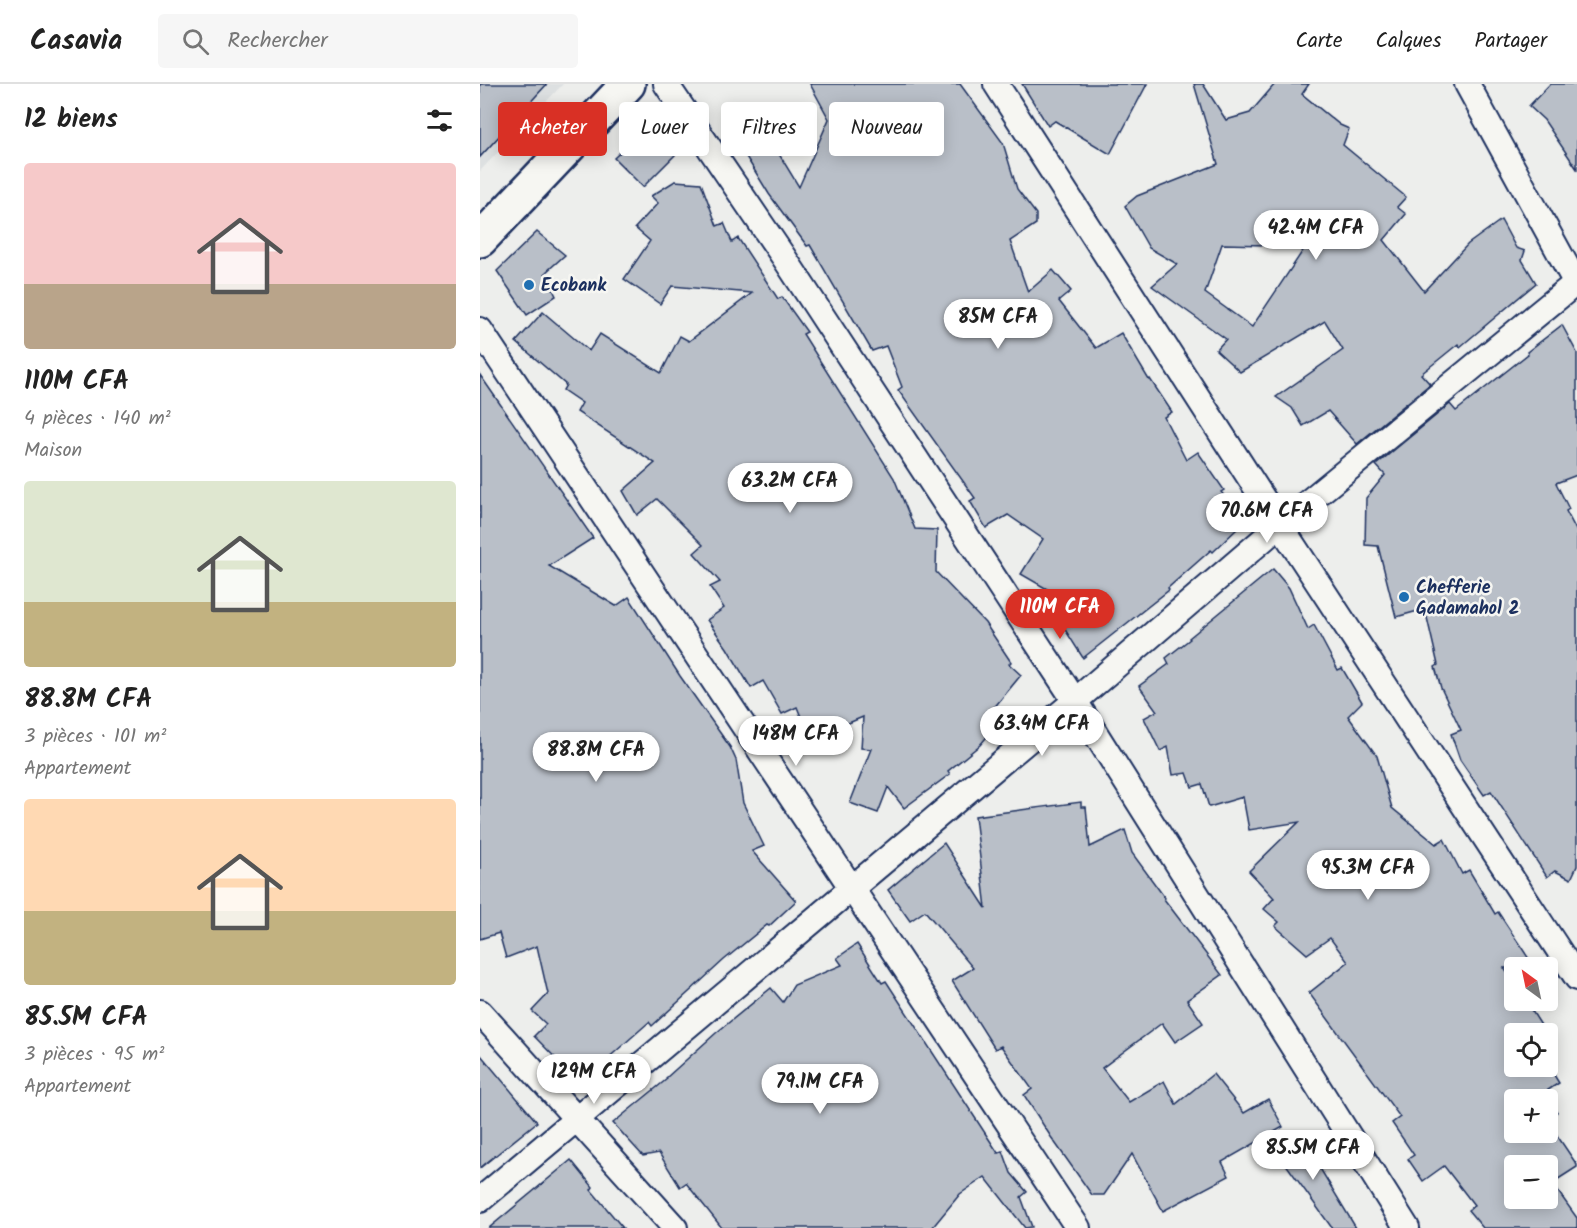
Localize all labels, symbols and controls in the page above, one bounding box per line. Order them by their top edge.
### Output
search box [158,14,578,68]
text: Casavia [30,19,122,64]
text: Rechercher [227,24,328,59]
icon: search [179,25,212,58]
text: Carte [1295,25,1342,58]
text: Calques [1375,25,1441,58]
text: Partager [1474,25,1547,58]
text: 12 biens [24,99,118,141]
chip: Acheter [498,102,607,156]
chip: Louer [619,102,709,156]
chip: Filtres [721,102,817,156]
chip: Nouveau [829,102,944,156]
icon: filters [423,104,456,137]
icon: home [186,202,294,310]
pin: 42.4M CFA [1247,210,1385,261]
text: 42.4M CFA [1268,213,1364,245]
place label: Ecobank [541,272,607,301]
marker: Ecobank [522,278,536,292]
pin: 85M CFA [943,299,1053,350]
text: 85M CFA [958,302,1038,334]
text: 110M CFA [24,361,129,403]
text: 4 pièces · 140 m² [24,403,171,435]
text: Maison [24,435,82,467]
pin: 63.2M CFA [721,463,859,514]
text: 63.2M CFA [742,466,838,498]
pin: 70.6M CFA [1198,493,1336,544]
text: 70.6M CFA [1220,496,1314,528]
icon: home [186,520,294,628]
place label: Chefferie Gadamahol 2 [1416,574,1519,624]
pin: 110M CFA [998,589,1122,640]
marker: Chefferie Gadamahol 2 [1397,590,1411,604]
text: 110M CFA [1020,592,1100,624]
text: 88.8M CFA [24,679,152,721]
pin: 63.4M CFA [973,706,1111,757]
text: 63.4M CFA [994,709,1090,741]
pin: 148M CFA [734,716,858,767]
text: 148M CFA [752,719,840,751]
text: 3 pièces · 101 m² [24,721,166,753]
pin: 88.8M CFA [527,732,665,783]
text: 88.8M CFA [547,735,645,767]
text: Appartement [24,753,131,785]
icon: home [186,838,294,946]
pin: 95.3M CFA [1299,850,1437,901]
text: 95.3M CFA [1321,853,1415,885]
north arrow [1504,957,1558,1011]
map controls [1504,957,1558,1209]
text: 85.5M CFA [24,997,148,1039]
button: locate [1504,1023,1558,1077]
text: 3 pièces · 95 m² [24,1039,164,1071]
pin: 129M CFA [532,1054,656,1105]
text: 129M CFA [551,1057,637,1089]
pin: 79.1M CFA [751,1064,889,1115]
text: 79.1M CFA [776,1067,864,1099]
text: Appartement [24,1071,131,1103]
button: + [1504,1089,1558,1143]
pin: 85.5M CFA [1244,1130,1382,1181]
text: 85.5M CFA [1265,1133,1361,1165]
button: − [1504,1155,1558,1209]

